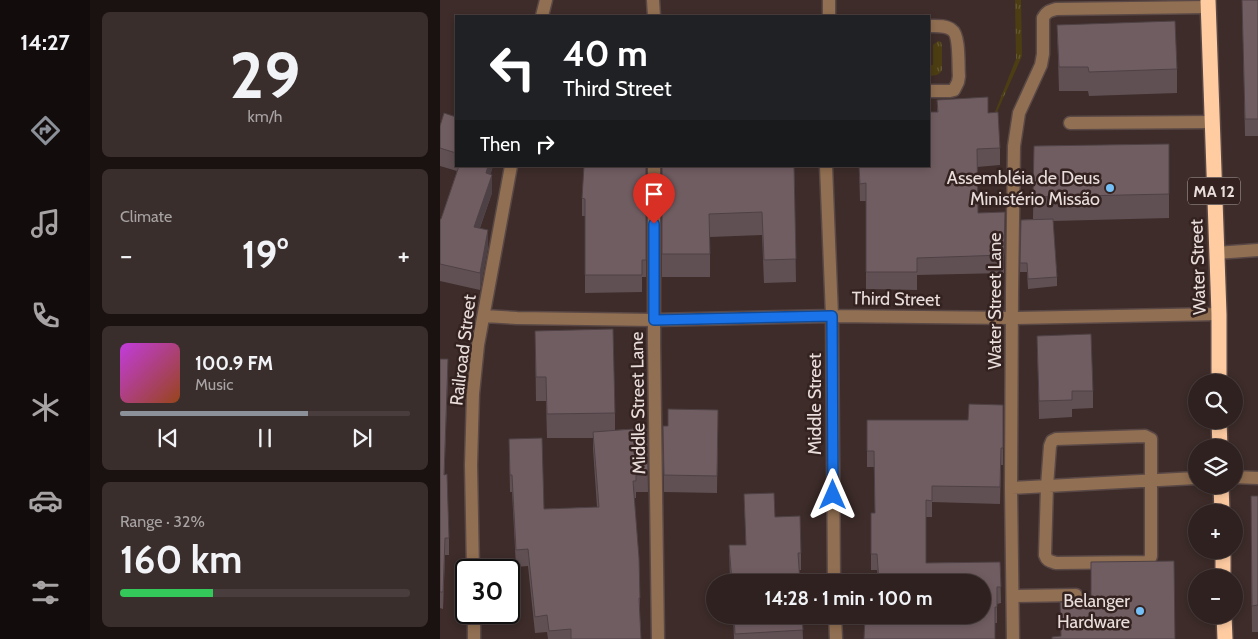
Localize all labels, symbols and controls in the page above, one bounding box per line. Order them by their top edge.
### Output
text: 14:27 [20,29,70,56]
text: 40 m [563,32,648,75]
text: 29 [230,35,300,114]
icon: left [480,35,545,100]
text: Third Street [563,75,672,102]
text: km/h [247,107,283,126]
icon: directions [28,113,63,148]
icon: right [531,130,559,158]
text: Then [480,133,521,156]
place label: Assembléia de Deus Ministério Missão [947,167,1100,210]
pin [633,173,675,224]
road number: MA 12 [1188,178,1240,205]
icon: arrive [640,180,668,208]
marker: Assembléia de Deus Ministério Missão [1104,182,1116,194]
icon: music [28,206,63,241]
text: Climate [120,207,172,226]
street label: Water Street [1185,219,1211,315]
text: 19° [242,231,288,278]
street label: Water Street Lane [984,233,1006,369]
text: − [120,238,132,272]
text: + [398,238,410,272]
street label: Third Street [851,287,941,311]
street label: Railroad Street [445,293,481,407]
icon: phone [28,298,63,333]
street label: Middle Street Lane [626,331,650,475]
text: 100.9 FM [195,352,273,375]
street label: Middle Street [804,353,826,455]
map controls [1188,374,1243,624]
button: search [1188,374,1243,429]
text: Music [195,375,233,394]
icon: climate [28,390,63,425]
icon: previous [154,424,182,452]
icon: pause [251,424,279,452]
icon: next [348,424,376,452]
button: layers [1188,439,1243,494]
position arrow [806,468,858,520]
icon: car [28,483,63,518]
button: + [1188,504,1243,559]
text: Range · 32% [120,512,205,531]
text: 160 km [120,536,242,583]
speed limit sign: 30 [455,559,520,624]
button: − [1188,569,1243,624]
icon: filters [28,575,63,610]
text: 14:28 · 1 min · 100 m [765,587,932,610]
place label: Belanger Hardware [1057,590,1130,633]
marker: Belanger Hardware [1134,605,1146,617]

